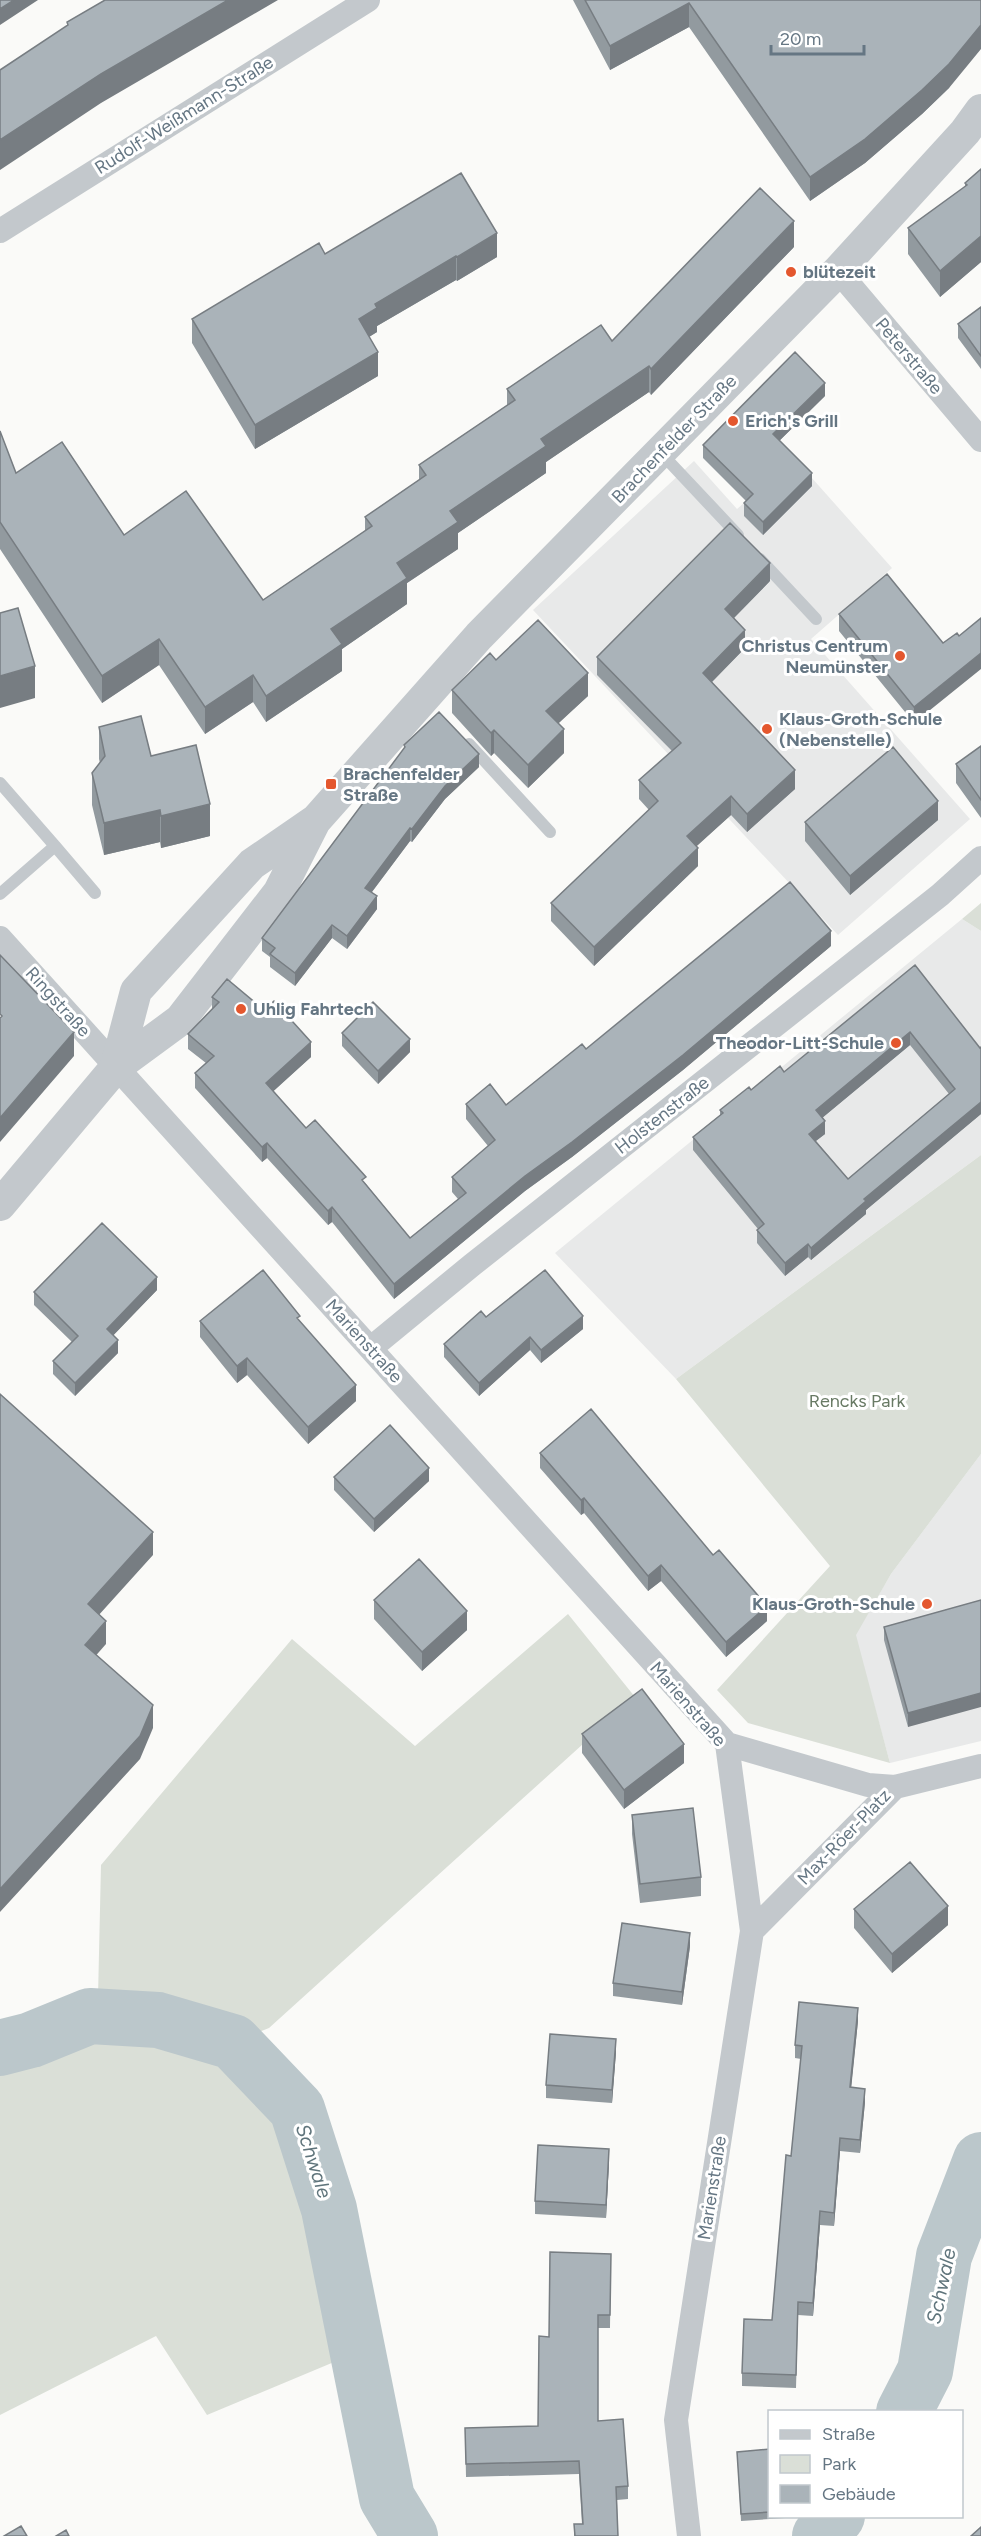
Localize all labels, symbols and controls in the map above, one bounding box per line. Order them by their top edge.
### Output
scale bar [771,18,864,56]
text: 20 m [780,28,821,50]
street label: Rudolf-Weißmann-Straße [91,51,277,179]
place label: blütezeit [803,261,876,283]
marker: blütezeit [784,265,798,279]
street label: Peterstraße [871,313,947,399]
street label: Brachenfelder Straße [607,370,741,508]
place label: Erich's Grill [745,410,838,432]
marker: Erich's Grill [726,414,740,428]
place label: Christus Centrum Neumünster [741,635,888,678]
marker: Christus Centrum Neumünster [893,649,907,663]
place label: Klaus-Groth-Schule (Nebenstelle) [779,708,942,751]
marker: Klaus-Groth-Schule (Nebenstelle) [760,722,774,736]
place label: Brachenfelder Straße [343,763,460,806]
marker: Brachenfelder Straße [324,777,338,791]
street label: Ringstraße [21,962,95,1042]
place label: Uhlig Fahrtech [253,998,374,1020]
marker: Uhlig Fahrtech [234,1002,248,1016]
place label: Theodor-Litt-Schule [716,1032,884,1054]
marker: Theodor-Litt-Schule [889,1036,903,1050]
street label: Holstenstraße [611,1071,714,1159]
street label: Marienstraße [321,1295,407,1387]
park label: Rencks Park [809,1390,906,1412]
place label: Klaus-Groth-Schule [752,1593,915,1615]
marker: Klaus-Groth-Schule [920,1597,934,1611]
street label: Marienstraße [645,1657,731,1751]
street label: Max-Röer-Platz [793,1784,895,1890]
water label: Schwale [291,2121,337,2201]
street label: Marienstraße [693,2134,731,2242]
water label: Schwale [921,2246,961,2326]
legend [768,2410,963,2518]
text: Straße [822,2423,875,2445]
text: Park [822,2453,857,2475]
text: Gebäude [822,2483,896,2505]

